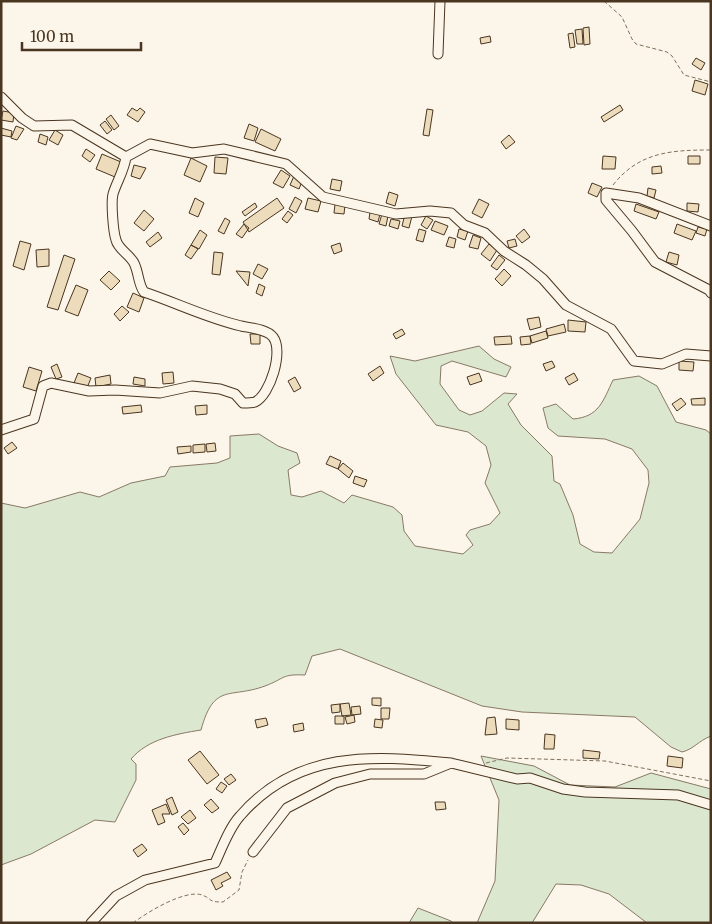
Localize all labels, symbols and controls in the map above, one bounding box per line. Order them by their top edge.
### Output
scale bar [22,20,141,52]
text: 100 m [30,27,74,46]

